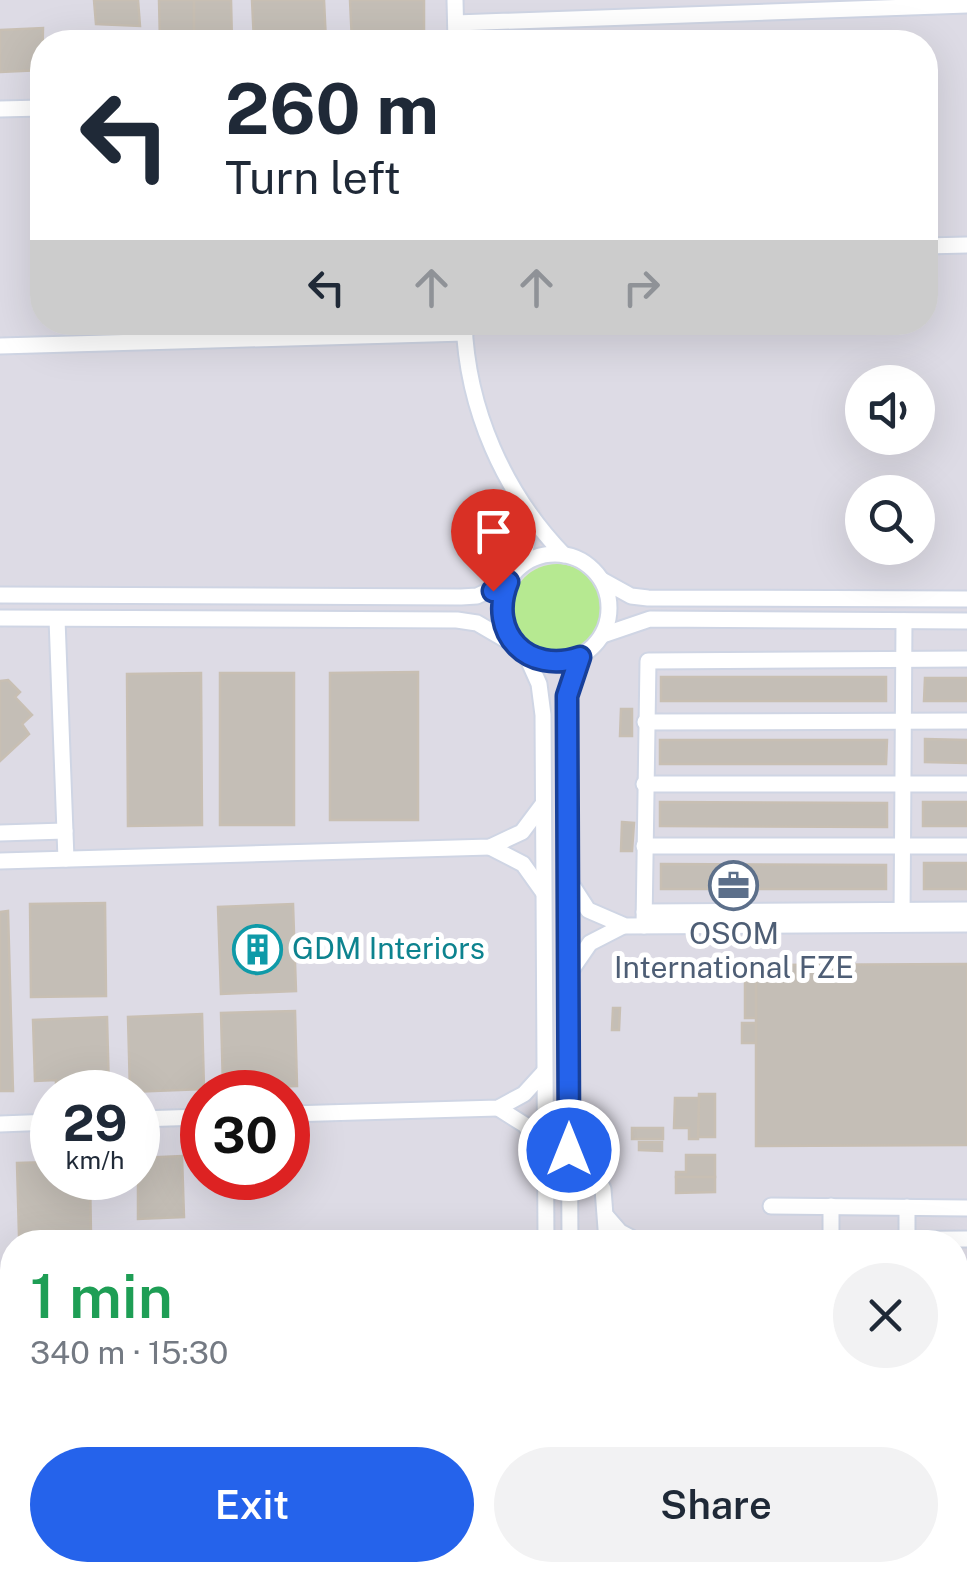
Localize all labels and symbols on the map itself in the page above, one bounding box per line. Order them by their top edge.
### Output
pin [451,489,536,592]
office icon: OSOM International FZE [708,859,760,911]
place label: OSOM International FZE [614,915,854,985]
building icon: GDM Interiors [231,923,283,975]
place label: GDM Interiors [292,930,485,966]
speed limit sign: 30 [180,1070,310,1200]
position arrow [517,1098,621,1202]

